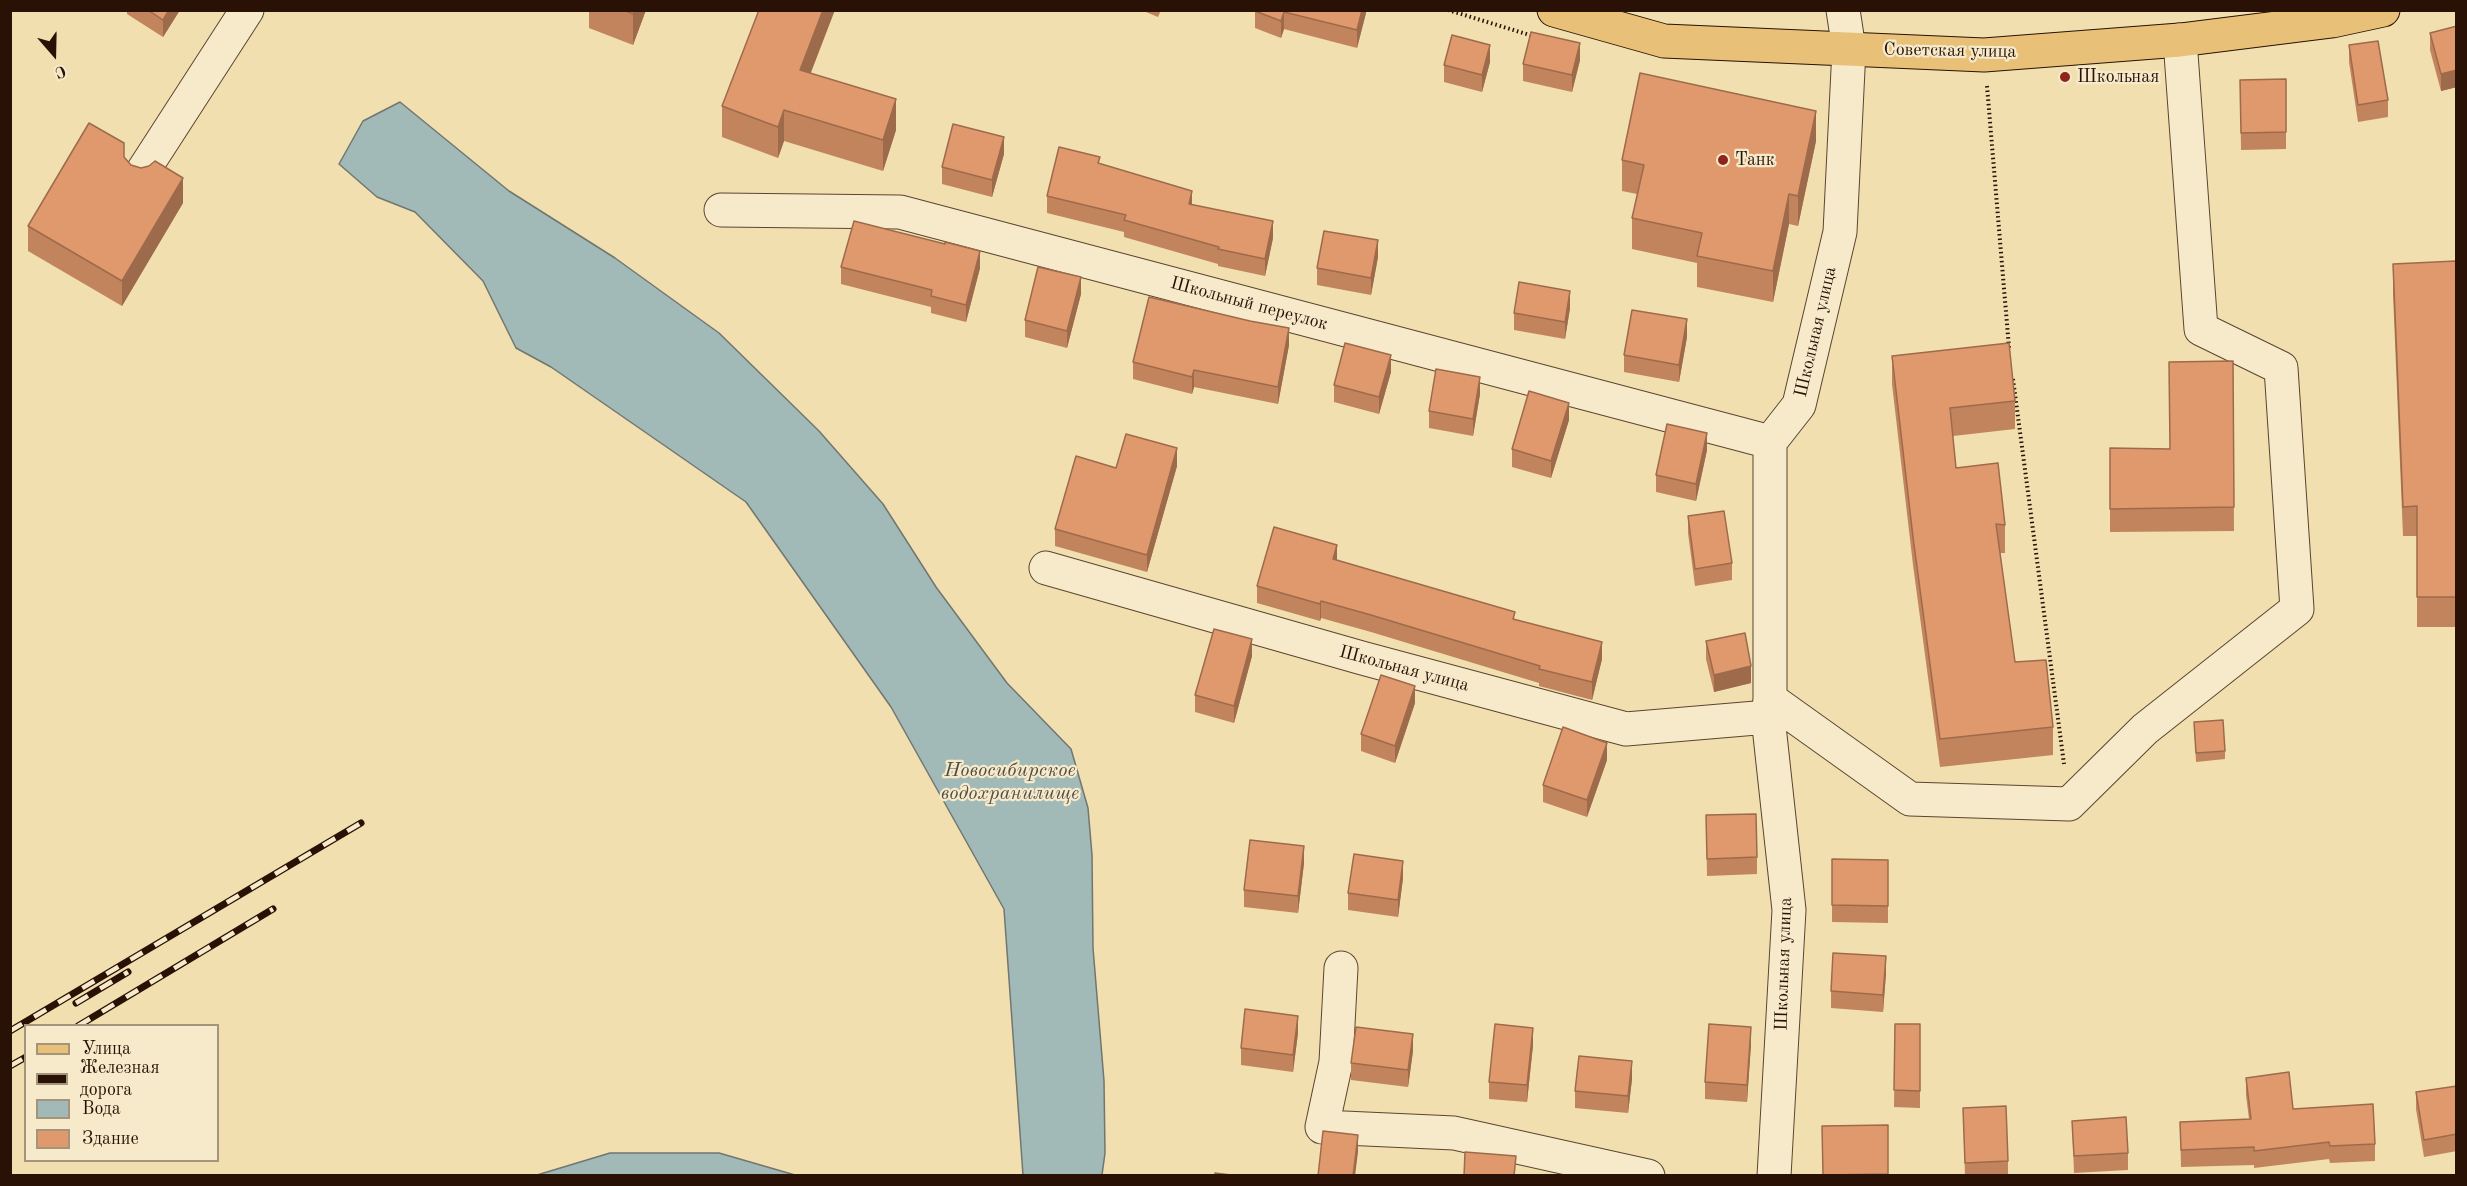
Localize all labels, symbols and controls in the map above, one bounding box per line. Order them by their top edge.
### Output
north arrow [24,24,84,84]
street label: Советская улица [1884,39,2016,63]
text: С [52,62,68,80]
place label: Школьная [2077,66,2159,88]
marker: Школьная [2058,70,2072,84]
place label: Танк [1735,149,1775,171]
marker: Танк [1716,153,1730,167]
street label: Школьная улица [1790,265,1842,399]
street label: Школьный переулок [1168,273,1330,335]
street label: Школьная улица [1337,641,1471,697]
water label: Новосибирское водохранилище [941,759,1079,806]
street label: Школьная улица [1771,897,1797,1031]
legend [24,1024,219,1162]
text: Улица [82,1040,131,1058]
text: Железная дорога [80,1059,160,1099]
text: Вода [82,1100,121,1118]
text: Здание [82,1130,139,1148]

